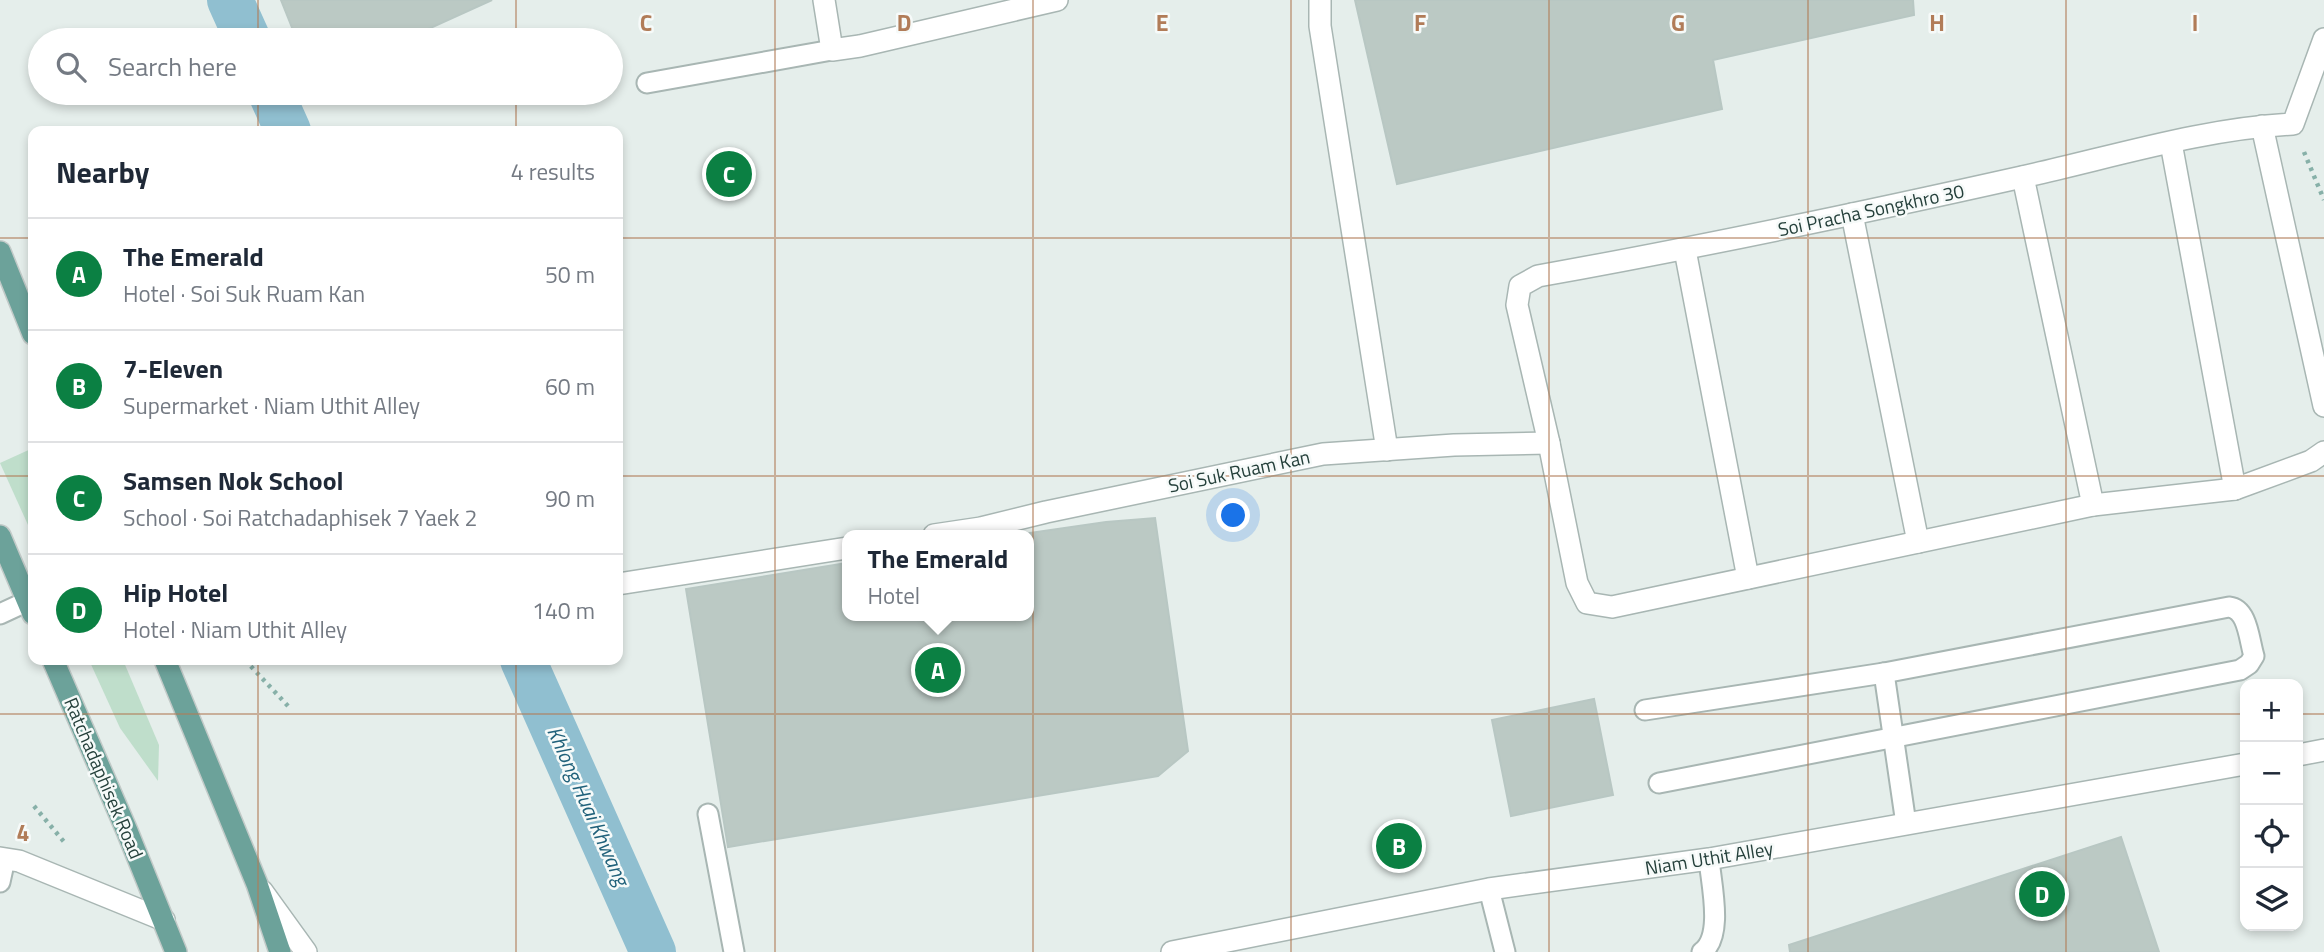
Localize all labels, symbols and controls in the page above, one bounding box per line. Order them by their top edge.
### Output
text: C [640,5,652,40]
text: D [897,5,911,40]
text: E [1156,5,1168,40]
text: F [1414,5,1426,40]
text: G [1671,5,1685,40]
text: H [1929,5,1945,40]
text: I [2192,5,2198,40]
search box [28,28,623,105]
text: Search here [108,47,237,86]
icon: search [52,48,90,86]
pin: C [706,148,752,200]
text: Nearby [56,149,149,195]
text: 4 results [511,154,595,189]
street label: Soi Pracha Songkhro 30 [1775,176,1967,243]
text: The Emerald [123,237,264,276]
text: A [72,257,86,292]
text: 50 m [545,257,595,292]
text: Hotel · Soi Suk Ruam Kan [123,276,365,311]
text: 7-Eleven [123,349,223,388]
text: B [72,369,86,404]
text: 60 m [545,369,595,404]
text: Supermarket · Niam Uthit Alley [123,388,420,423]
street label: Soi Suk Ruam Kan [1165,441,1312,500]
text: Samsen Nok School [123,461,343,500]
text: C [73,481,85,516]
text: 90 m [545,481,595,516]
your location [1216,498,1250,532]
text: School · Soi Ratchadaphisek 7 Yaek 2 [123,500,477,535]
popup [842,530,1034,621]
text: The Emerald [868,539,1008,578]
text: Hip Hotel [123,573,228,612]
text: Hotel [868,578,920,613]
text: D [72,593,86,628]
text: 140 m [532,593,595,628]
text: Hotel · Niam Uthit Alley [123,612,347,647]
pin: A [915,644,961,696]
map controls [2240,679,2303,931]
button: + [2240,679,2303,742]
street label: Ratchadaphisek Road [57,693,152,863]
water label: Khlong Huai Khwang [539,721,639,892]
button: − [2240,742,2303,805]
button: locate [2240,805,2303,868]
text: 4 [17,815,29,850]
pin: B [1376,820,1422,872]
street label: Niam Uthit Alley [1643,833,1775,882]
pin: D [2019,868,2065,920]
button: layers [2240,868,2303,931]

